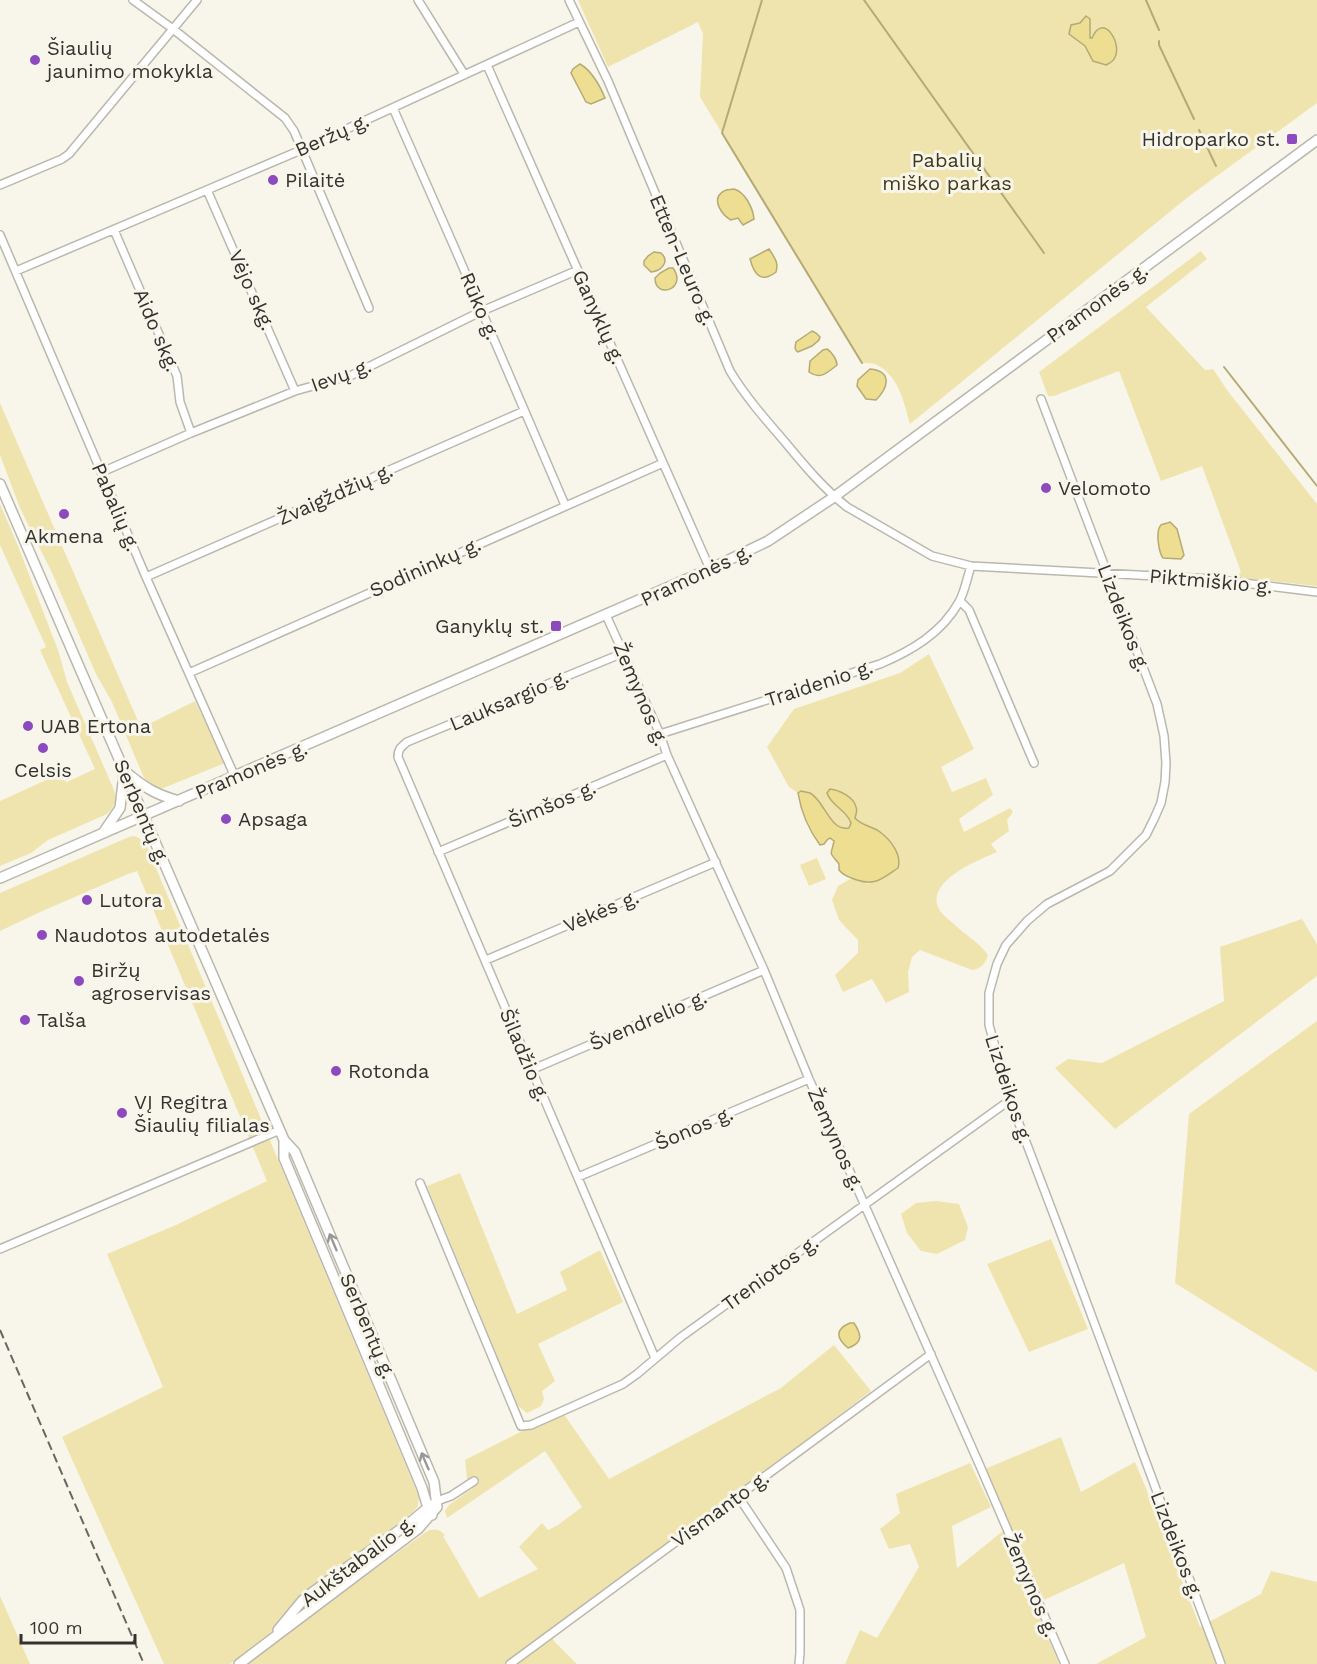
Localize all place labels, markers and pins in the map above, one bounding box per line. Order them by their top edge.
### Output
place label: Šiaulių jaunimo mokykla [45,36,213,83]
marker: Šiaulių jaunimo mokykla [28,53,42,67]
place label: Hidroparko st. [1142,127,1280,151]
marker: Hidroparko st. [1285,132,1299,146]
place label: Pilaitė [285,168,345,192]
marker: Pilaitė [266,173,280,187]
place label: Velomoto [1058,476,1151,500]
marker: Velomoto [1039,481,1053,495]
marker: Akmena [57,507,71,521]
place label: Akmena [25,524,103,548]
place label: Ganyklų st. [435,614,544,638]
marker: Ganyklų st. [549,619,563,633]
place label: UAB Ertona [40,714,151,738]
marker: UAB Ertona [21,719,35,733]
marker: Celsis [36,741,50,755]
place label: Celsis [14,758,72,782]
place label: Apsaga [238,807,308,831]
marker: Apsaga [219,812,233,826]
place label: Lutora [99,888,163,912]
marker: Lutora [80,893,94,907]
place label: Naudotos autodetalės [54,923,270,947]
marker: Naudotos autodetalės [35,928,49,942]
place label: Biržų agroservisas [91,958,211,1005]
marker: Biržų agroservisas [72,974,86,988]
place label: Talša [37,1008,86,1032]
marker: Talša [18,1013,32,1027]
place label: Rotonda [348,1059,429,1083]
marker: Rotonda [329,1064,343,1078]
place label: VĮ Regitra Šiaulių filialas [134,1090,270,1137]
marker: VĮ Regitra Šiaulių filialas [115,1106,129,1120]

